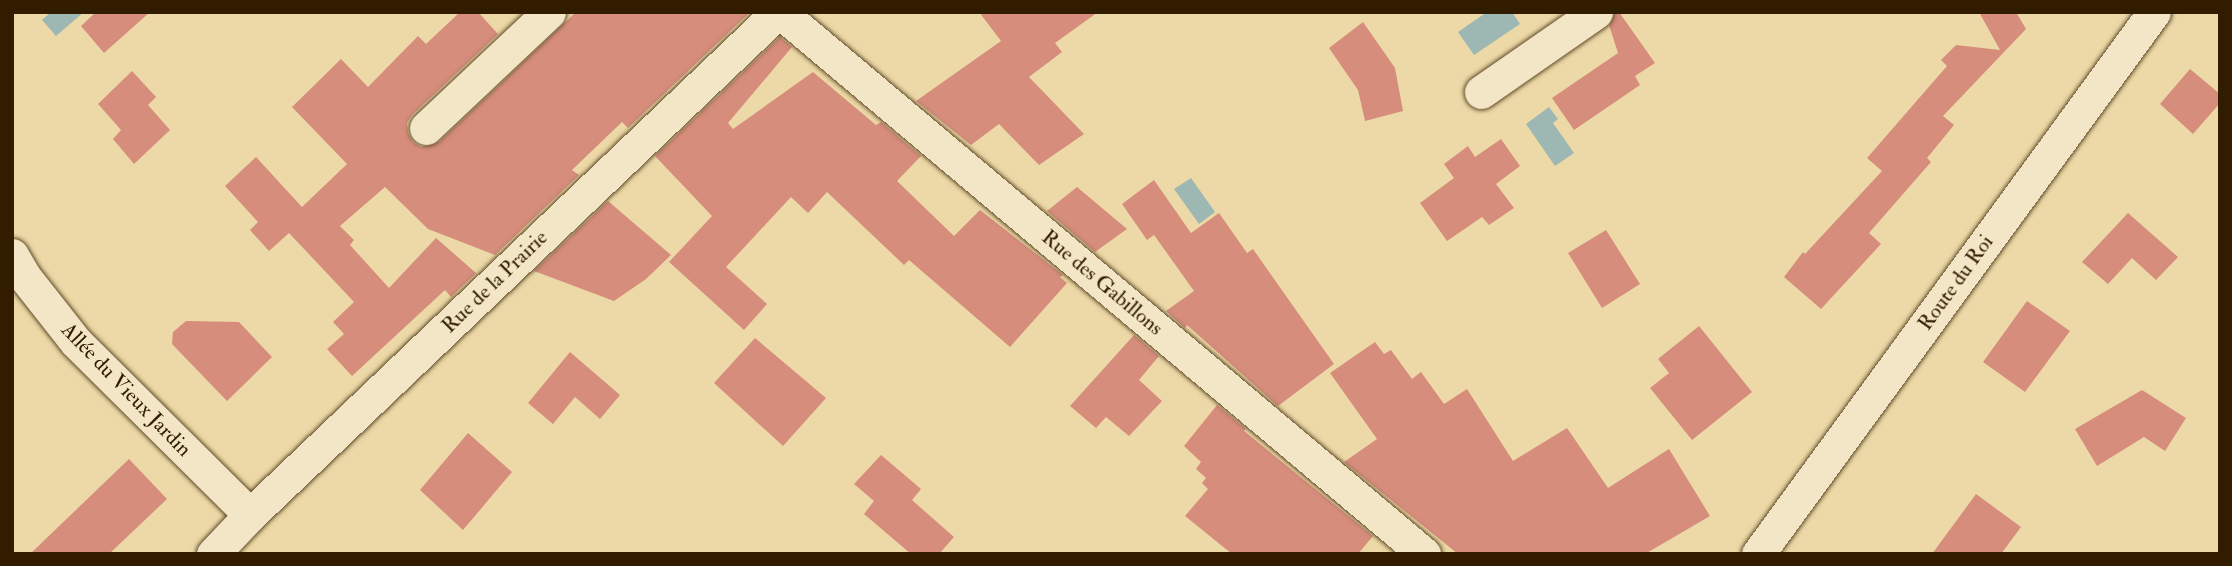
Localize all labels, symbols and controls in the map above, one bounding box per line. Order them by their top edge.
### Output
street label: Rue de la Prairie [437,225,553,339]
street label: Rue des Gabillons [1036,225,1168,341]
street label: Route du Roi [1913,230,1999,336]
street label: Allée du Vieux Jardin [56,318,196,462]

